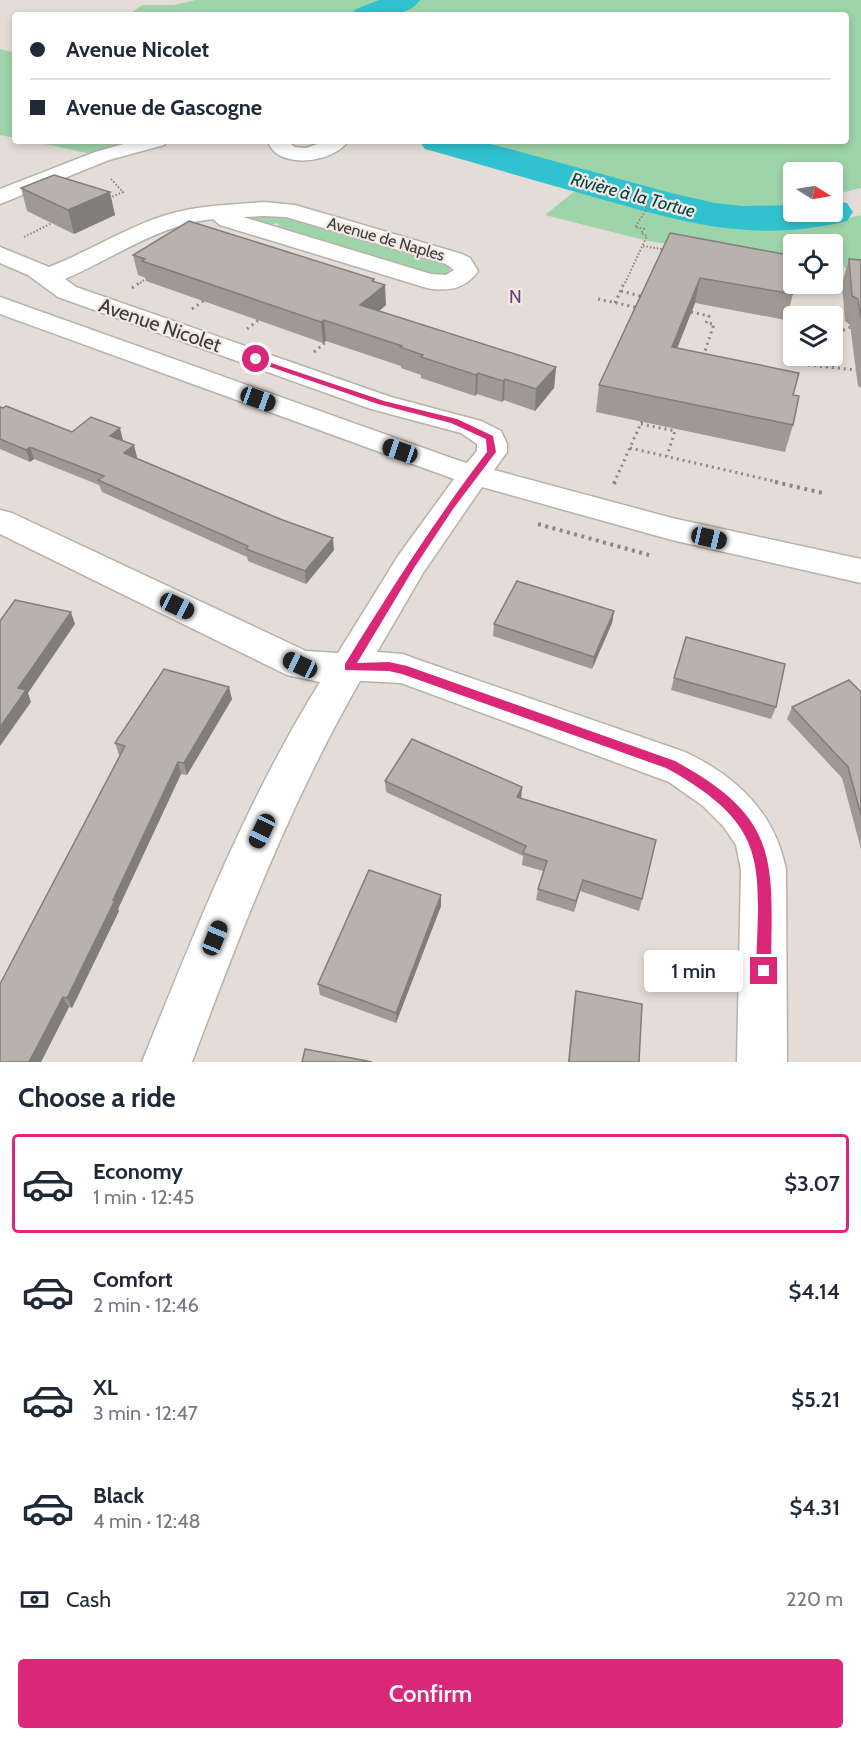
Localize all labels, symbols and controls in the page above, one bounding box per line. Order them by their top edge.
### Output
text: Avenue Nicolet [66,36,209,63]
text: Avenue de Gascogne [66,94,262,121]
north arrow [783,162,843,222]
map controls [783,162,843,366]
water label: Rivière à la Tortue [569,168,697,222]
street label: Avenue de Naples [325,213,447,265]
button: locate [783,234,843,294]
district label: N [509,286,523,308]
street label: Avenue Nicolet [96,293,224,357]
button: layers [783,306,843,366]
route start [242,345,269,372]
car [238,384,278,414]
car [380,437,420,465]
car [689,525,729,551]
car [157,590,197,622]
car [280,649,320,681]
car [246,811,278,851]
car [200,918,230,958]
callout: 1 min [644,950,743,992]
route end [750,957,777,984]
text: 1 min [671,959,716,983]
text: Choose a ride [18,1081,176,1114]
icon: car [21,1157,75,1211]
text: Economy [93,1158,183,1185]
text: $3.07 [784,1170,840,1197]
text: 1 min · 12:45 [93,1185,194,1209]
icon: car [21,1265,75,1319]
text: Comfort [93,1266,172,1293]
text: $4.14 [788,1278,840,1305]
text: 2 min · 12:46 [93,1293,199,1317]
icon: car [21,1373,75,1427]
text: XL [93,1374,118,1401]
text: $5.21 [791,1386,840,1413]
text: 3 min · 12:47 [93,1401,198,1425]
icon: car [21,1481,75,1535]
text: Black [93,1482,144,1509]
text: $4.31 [790,1494,840,1521]
text: 4 min · 12:48 [93,1509,201,1533]
icon: cash [18,1583,51,1616]
text: Cash [66,1586,111,1613]
text: 220 m [786,1587,843,1611]
button: Confirm [18,1659,843,1728]

